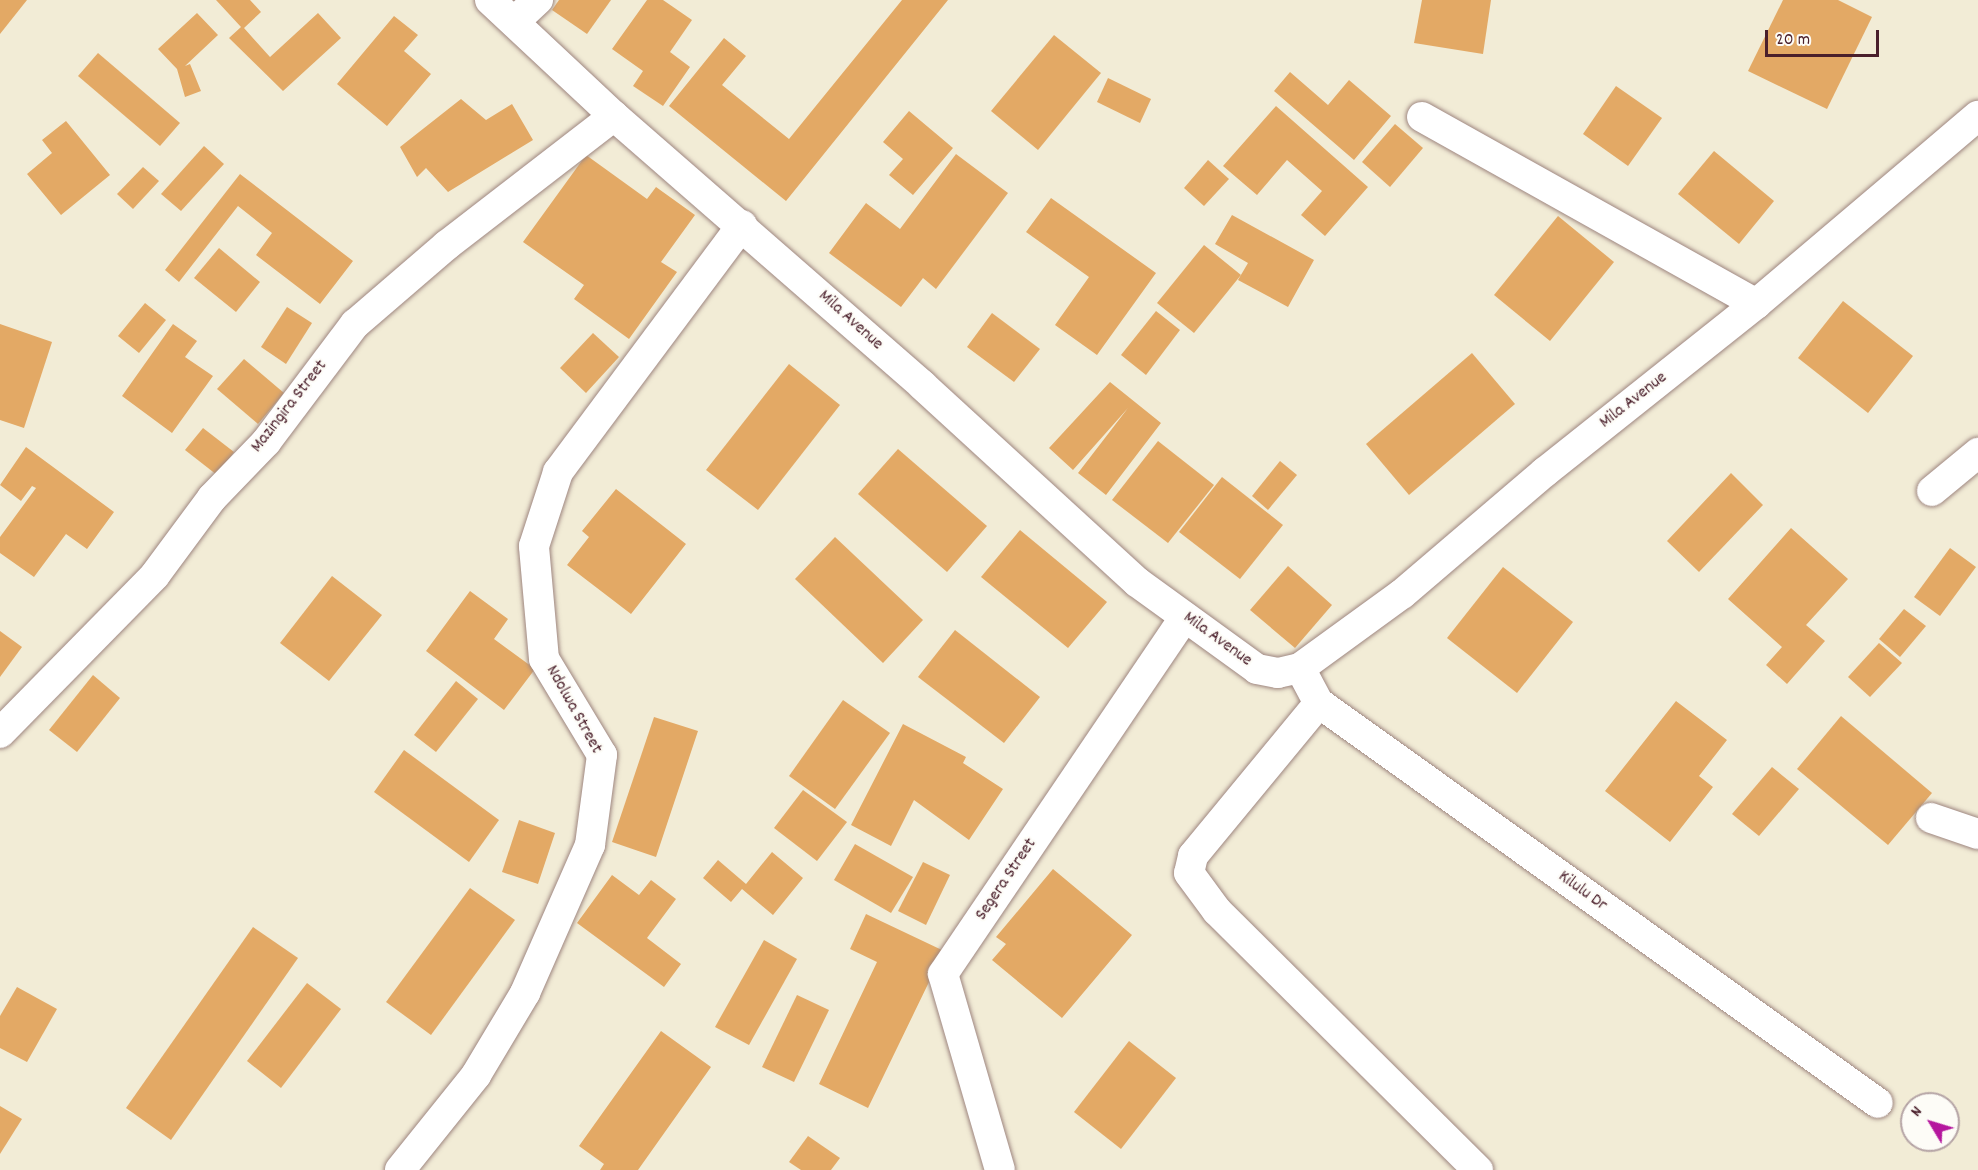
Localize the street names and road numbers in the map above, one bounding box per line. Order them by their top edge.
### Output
street label: Mila Avenue [813,286,887,356]
street label: Mazingira Street [247,356,333,458]
street label: Mila Avenue [1596,368,1672,434]
street label: Mila Avenue [1178,608,1256,672]
street label: Ndolwa Street [540,662,606,758]
street label: Segera Street [972,835,1042,925]
street label: Kilulu Dr [1553,867,1611,917]

